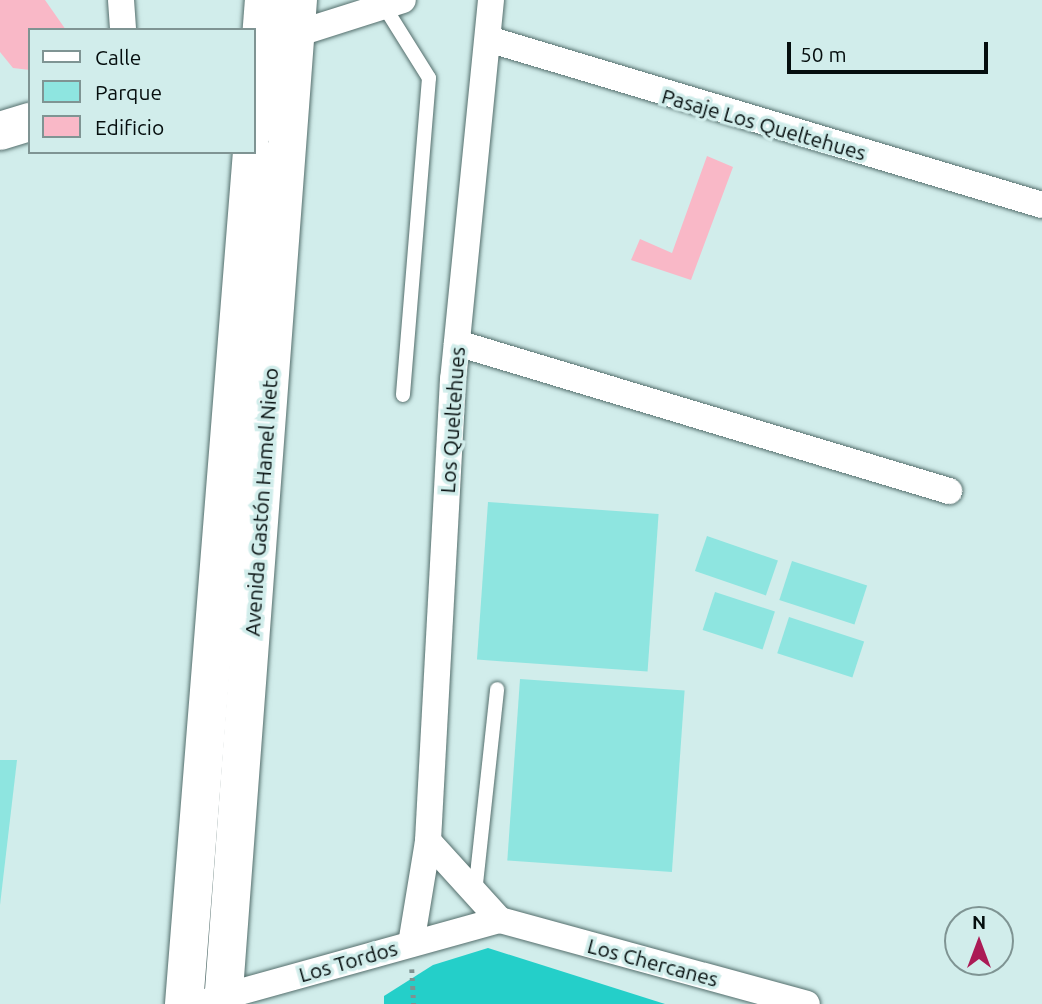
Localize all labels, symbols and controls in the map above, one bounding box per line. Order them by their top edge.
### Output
legend [28,28,256,154]
scale bar [790,28,991,72]
text: 50 m [800,42,847,66]
text: Calle [95,45,141,69]
text: Parque [95,80,162,104]
street label: Pasaje Los Queltehues [659,83,869,165]
text: Edificio [95,115,164,139]
street label: Los Queltehues [434,346,470,494]
street label: Avenida Gastón Hamel Nieto [239,367,283,637]
north arrow [944,906,1014,976]
text: N [972,911,986,933]
street label: Los Chercanes [585,932,721,992]
street label: Los Tordos [296,935,400,987]

